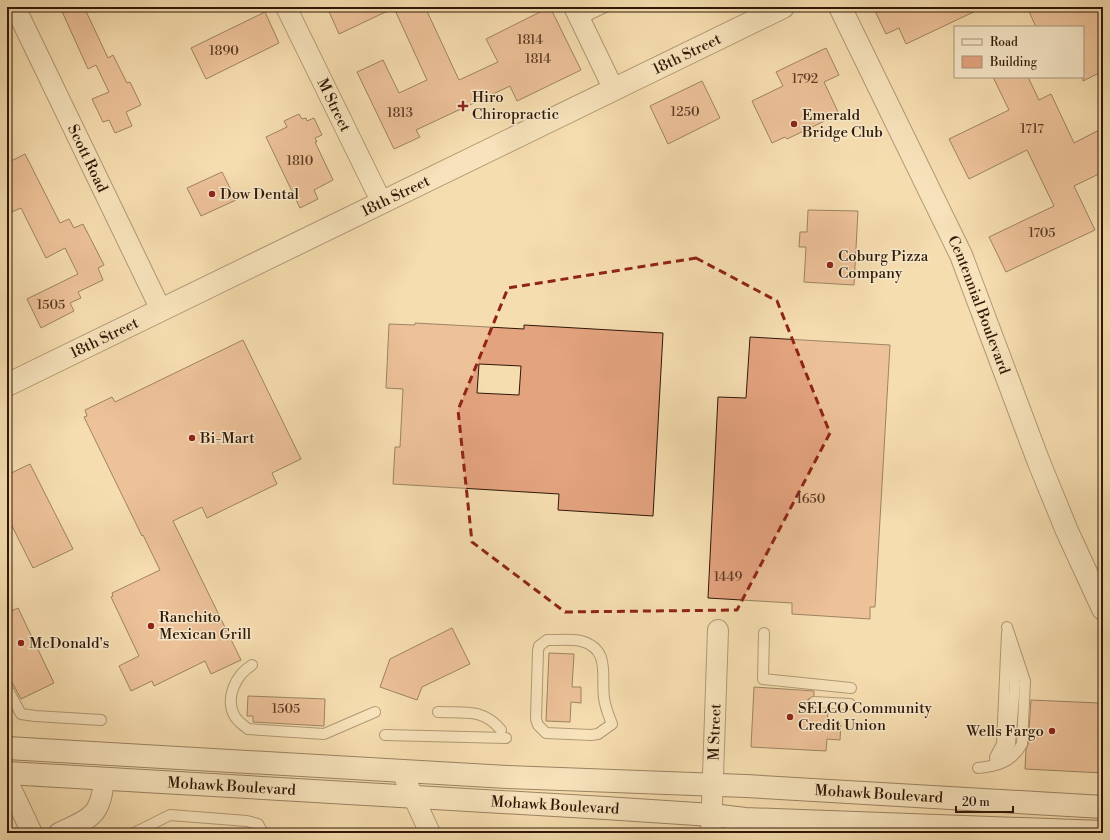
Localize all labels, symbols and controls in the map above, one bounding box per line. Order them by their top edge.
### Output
legend [954,26,1084,78]
street label: 18th Street [649,29,725,79]
house number: 1814 [517,32,543,48]
text: Road [990,35,1018,50]
house number: 1890 [209,43,239,59]
house number: 1814 [525,51,551,67]
text: Building [989,55,1038,70]
house number: 1792 [792,71,818,87]
street label: M Street [313,75,355,135]
place label: Hiro Chiropractic [472,88,559,124]
marker: Hiro Chiropractic [457,100,469,112]
house number: 1250 [670,104,700,120]
house number: 1813 [387,105,413,121]
place label: Emerald Bridge Club [801,106,883,142]
marker: Emerald Bridge Club [789,119,799,129]
street label: Scott Road [64,121,113,196]
house number: 1717 [1020,121,1044,137]
house number: 1810 [287,153,314,169]
street label: 18th Street [358,171,433,220]
place label: Dow Dental [220,185,300,204]
marker: Dow Dental [207,189,217,199]
house number: 1705 [1029,225,1055,241]
street label: Centennial Boulevard [943,232,1015,377]
place label: Coburg Pizza Company [838,247,929,283]
marker: Coburg Pizza Company [825,260,835,270]
house number: 1505 [37,297,65,313]
street label: 18th Street [67,313,142,362]
place label: Bi-Mart [199,429,255,448]
marker: Bi-Mart [187,433,197,443]
house number: 1650 [797,491,826,507]
house number: 1449 [714,569,742,585]
place label: Ranchito Mexican Grill [159,608,252,644]
marker: Ranchito Mexican Grill [146,621,156,631]
place label: McDonald's [29,634,109,653]
marker: McDonald's [16,638,26,648]
place label: SELCO Community Credit Union [798,699,932,735]
house number: 1505 [272,701,300,717]
street label: M Street [704,702,725,761]
marker: SELCO Community Credit Union [785,712,795,722]
place label: Wells Fargo [965,722,1044,741]
marker: Wells Fargo [1047,726,1057,736]
street label: Mohawk Boulevard [167,773,297,799]
street label: Mohawk Boulevard [814,781,944,807]
scale bar [956,788,1013,814]
street label: Mohawk Boulevard [490,792,620,818]
text: 20 m [962,795,990,810]

